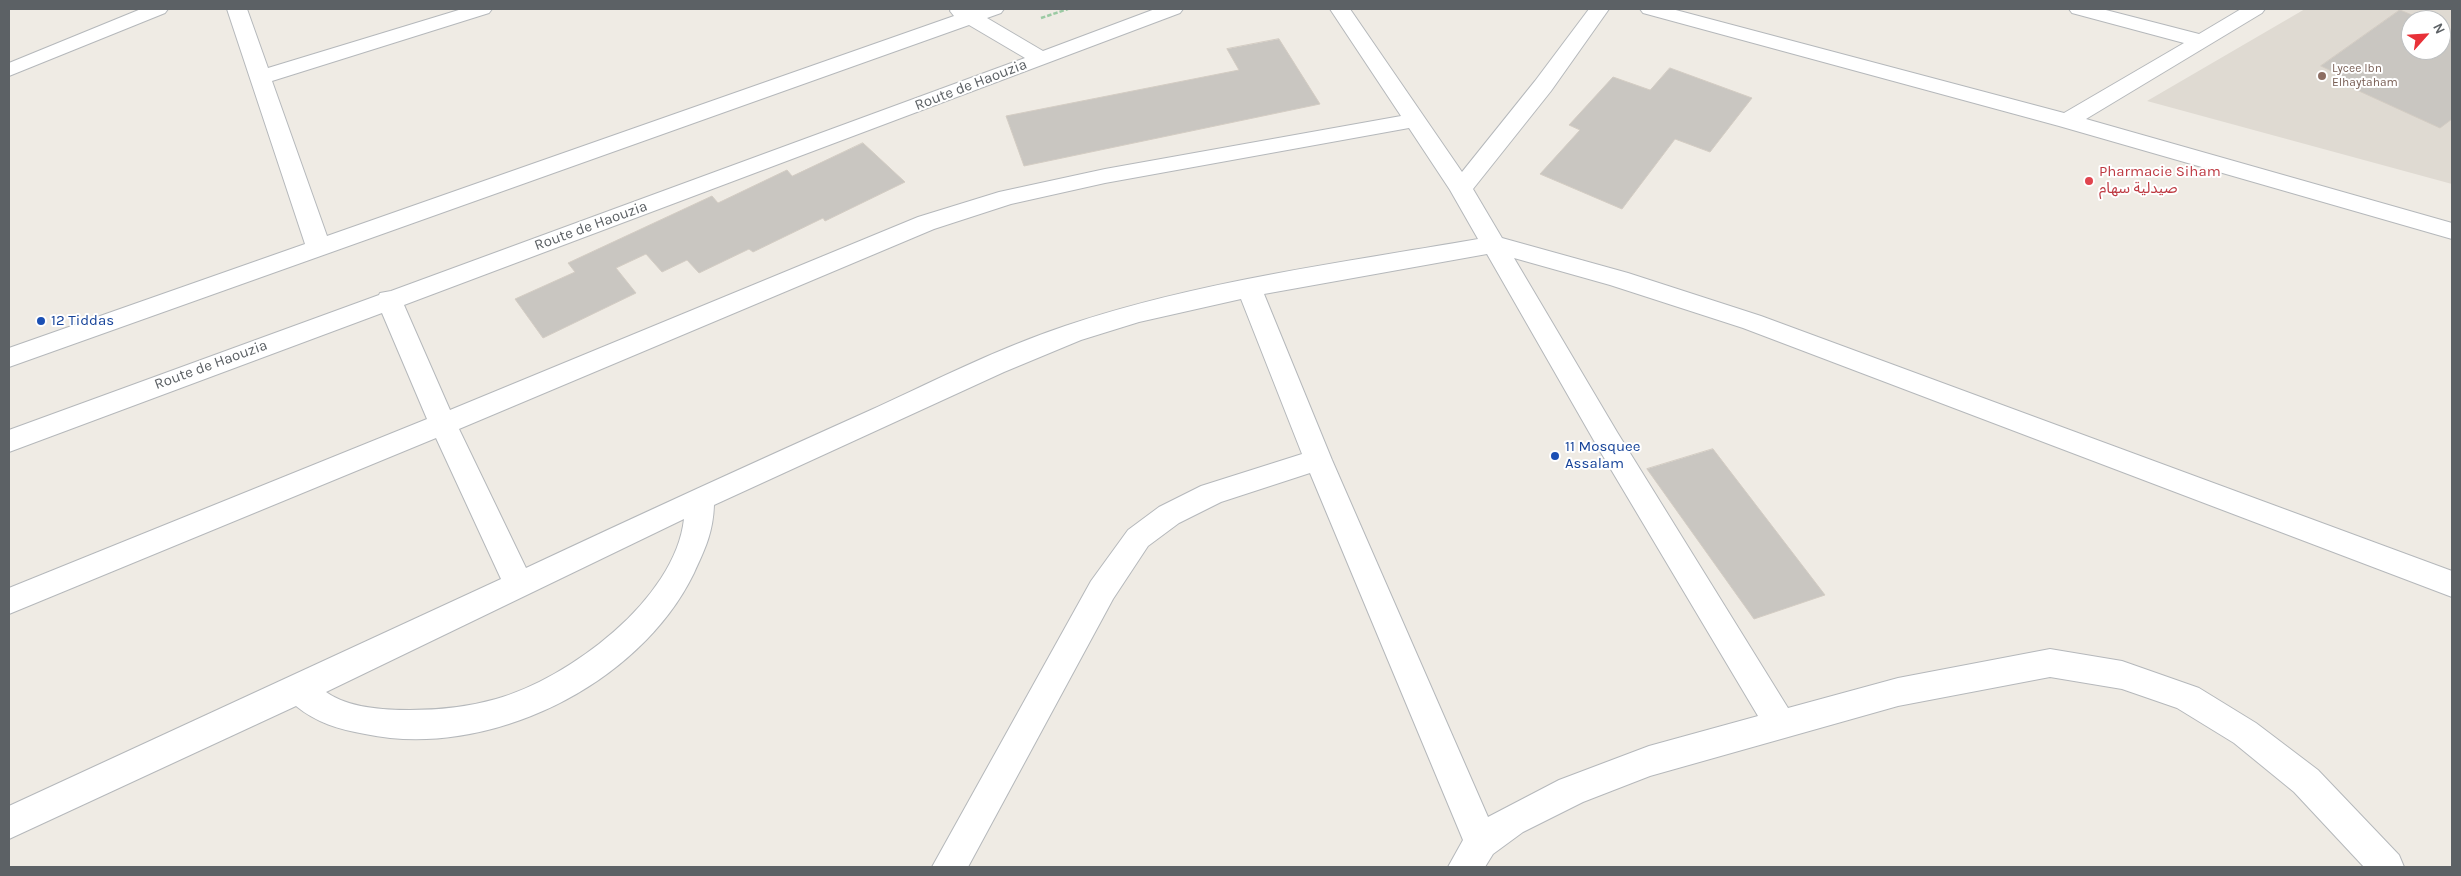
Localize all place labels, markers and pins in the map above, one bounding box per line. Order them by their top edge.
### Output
place label: Lycee Ibn Elhaytaham [2332,62,2398,90]
marker: Lycee Ibn Elhaytaham [2316,70,2328,82]
place label: Pharmacie Siham صيدلية سهام [2099,163,2221,198]
marker: Pharmacie Siham صيدلية سهام [2083,175,2095,187]
place label: 12 Tiddas [51,312,114,330]
marker: 12 Tiddas [35,315,47,327]
place label: 11 Mosquee Assalam [1565,438,1641,473]
marker: 11 Mosquee Assalam [1549,450,1561,462]

